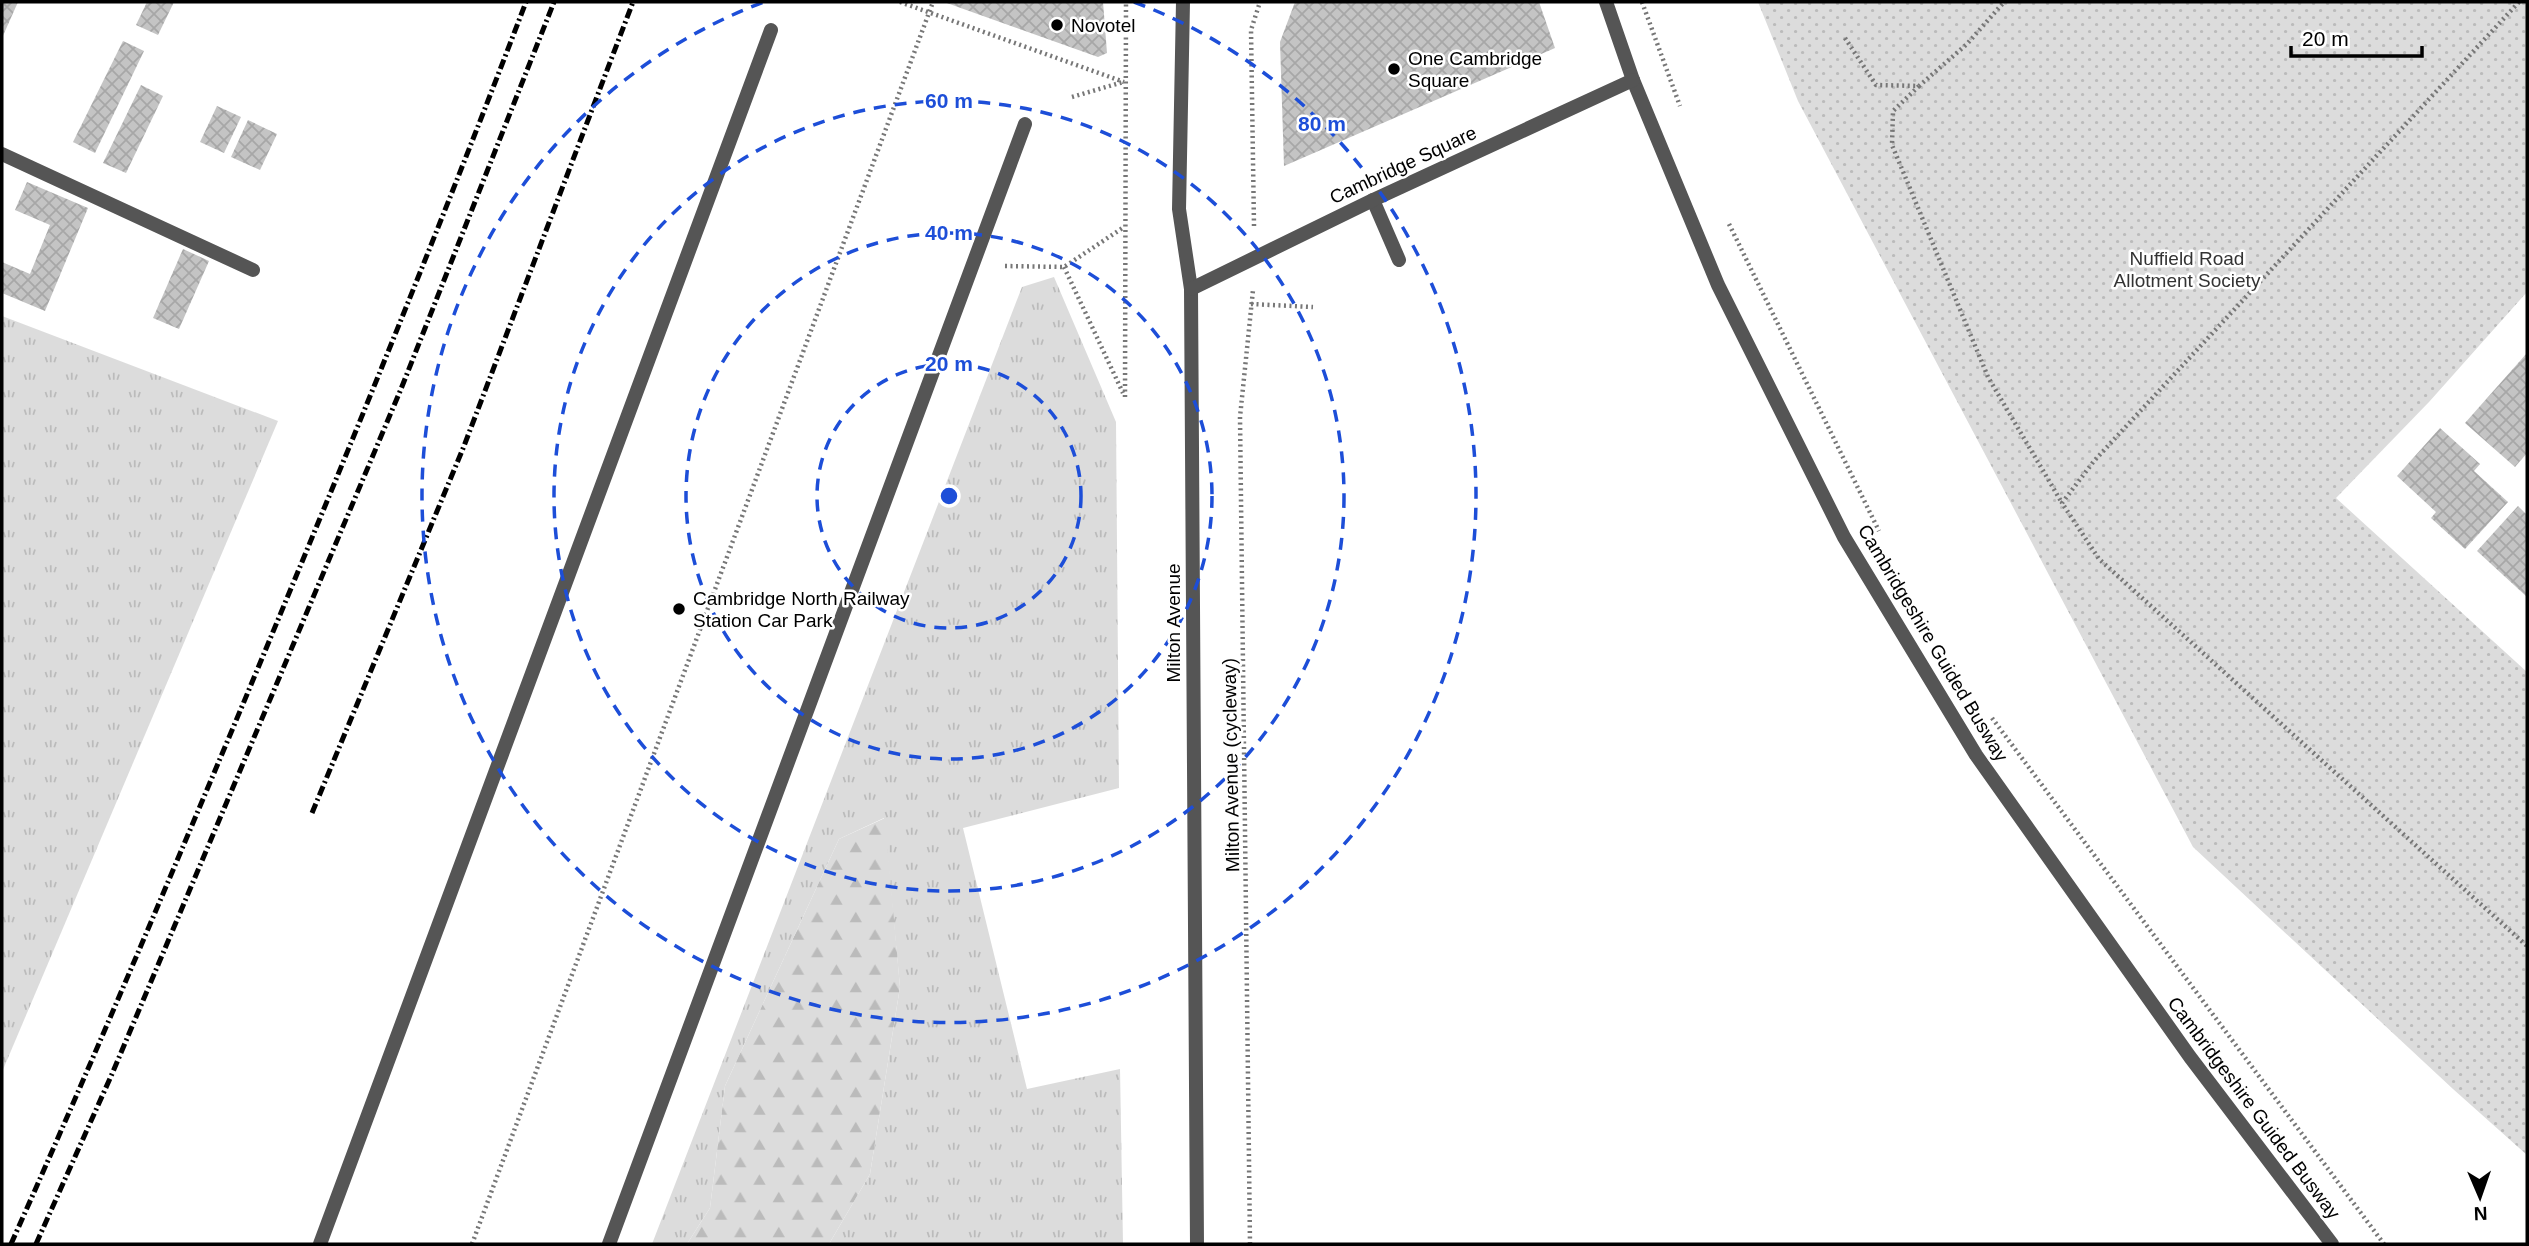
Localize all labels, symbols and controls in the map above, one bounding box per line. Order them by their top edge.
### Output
scale bar [2291,14,2422,58]
place label: Novotel [1071,15,1135,36]
marker: Novotel [1049,17,1065,33]
text: 20 m [2302,27,2349,50]
place label: One Cambridge Square [1408,48,1542,91]
marker: One Cambridge Square [1386,61,1402,77]
text: 60 m [925,89,973,112]
text: 80 m [1298,112,1346,135]
street label: Cambridge Square [1326,122,1480,208]
text: 40 m [925,221,973,244]
park label: Nuffield Road Allotment Society [2114,248,2261,291]
text: 20 m [925,352,973,375]
centre of rings [937,484,961,508]
street label: Cambridgeshire Guided Busway [1854,521,2012,766]
street label: Milton Avenue [1163,563,1184,683]
place label: Cambridge North Railway Station Car Park [693,588,910,631]
marker: Cambridge North Railway Station Car Park [671,601,687,617]
street label: Milton Avenue (cycleway) [1219,658,1243,872]
street label: Cambridgeshire Guided Busway [2164,993,2345,1224]
north arrow [2445,1162,2515,1232]
text: N [2473,1203,2488,1224]

